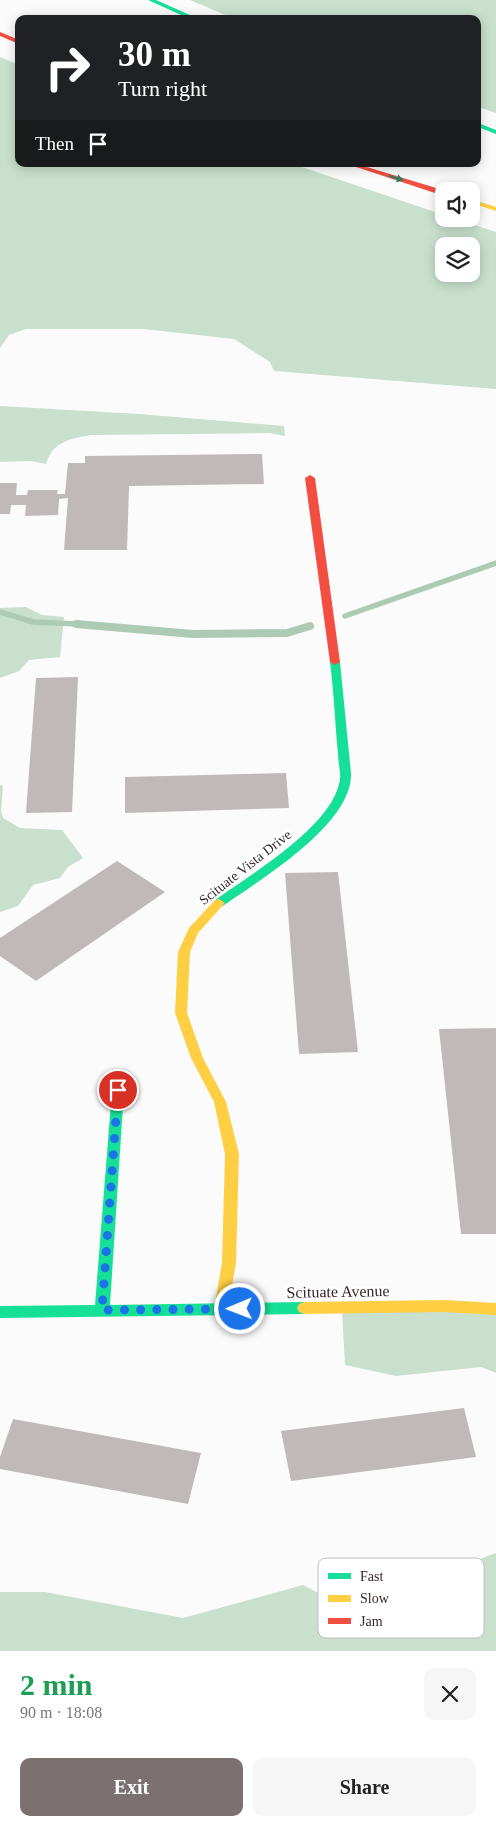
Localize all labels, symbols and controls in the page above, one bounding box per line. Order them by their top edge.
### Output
icon: right [35,35,100,100]
text: 30 m [118,35,191,74]
text: Turn right [118,76,207,101]
icon: arrive [84,130,112,158]
text: Then [35,133,74,154]
one-way arrow [389,175,404,183]
map controls [435,182,480,282]
button: sound [435,182,480,227]
button: layers [435,237,480,282]
street label: Scituate Vista Drive [196,827,294,908]
pin [97,1069,139,1111]
icon: arrive [104,1076,132,1104]
position arrow [213,1282,265,1334]
street label: Scituate Avenue [286,1282,390,1301]
legend [318,1558,484,1638]
text: Fast [360,1569,383,1584]
text: Slow [360,1591,390,1606]
text: Jam [360,1614,383,1629]
text: 2 min [20,1668,93,1701]
button: close [424,1668,476,1720]
text: 90 m · 18:08 [20,1704,102,1721]
button: Exit [20,1758,243,1816]
button: Share [253,1758,476,1816]

